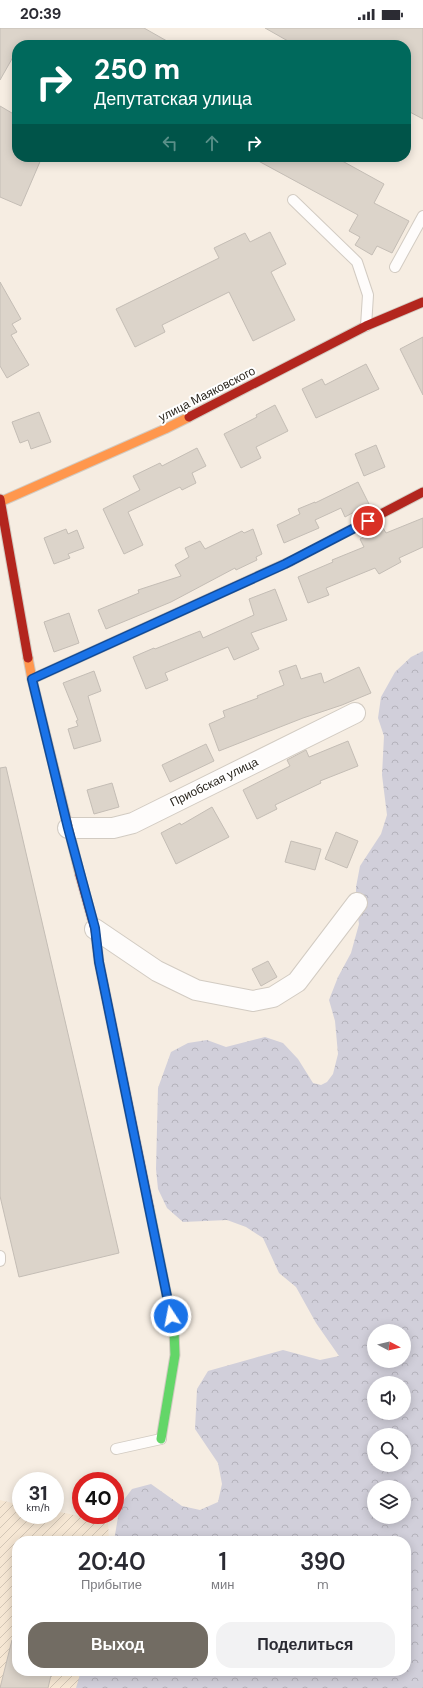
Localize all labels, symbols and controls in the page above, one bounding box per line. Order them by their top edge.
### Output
text: 20:39 [20,4,61,24]
text: 250 m [94,51,180,88]
icon: right [28,56,80,108]
text: Депутатская улица [94,87,252,111]
icon: left [159,132,181,154]
icon: ahead [201,132,223,154]
icon: right [243,132,265,154]
street label: улица Маяковского [156,363,258,425]
pin [351,504,385,538]
icon: arrive [357,510,379,532]
street label: Приобская улица [167,754,261,810]
position arrow [150,1295,192,1337]
north arrow [367,1324,411,1368]
map controls [367,1324,411,1524]
button: sound [367,1376,411,1420]
button: search [367,1428,411,1472]
speed limit sign: 40 [72,1472,124,1524]
text: 31 [28,1480,48,1506]
button: layers [367,1480,411,1524]
text: km/h [26,1501,50,1514]
text: 20:40 [77,1546,146,1577]
text: 1 [219,1546,227,1577]
text: 390 [300,1546,346,1577]
text: Прибытие [81,1576,142,1593]
text: мин [211,1576,234,1593]
text: m [317,1576,329,1593]
button: Выход [28,1622,208,1668]
button: Поделиться [216,1622,395,1668]

